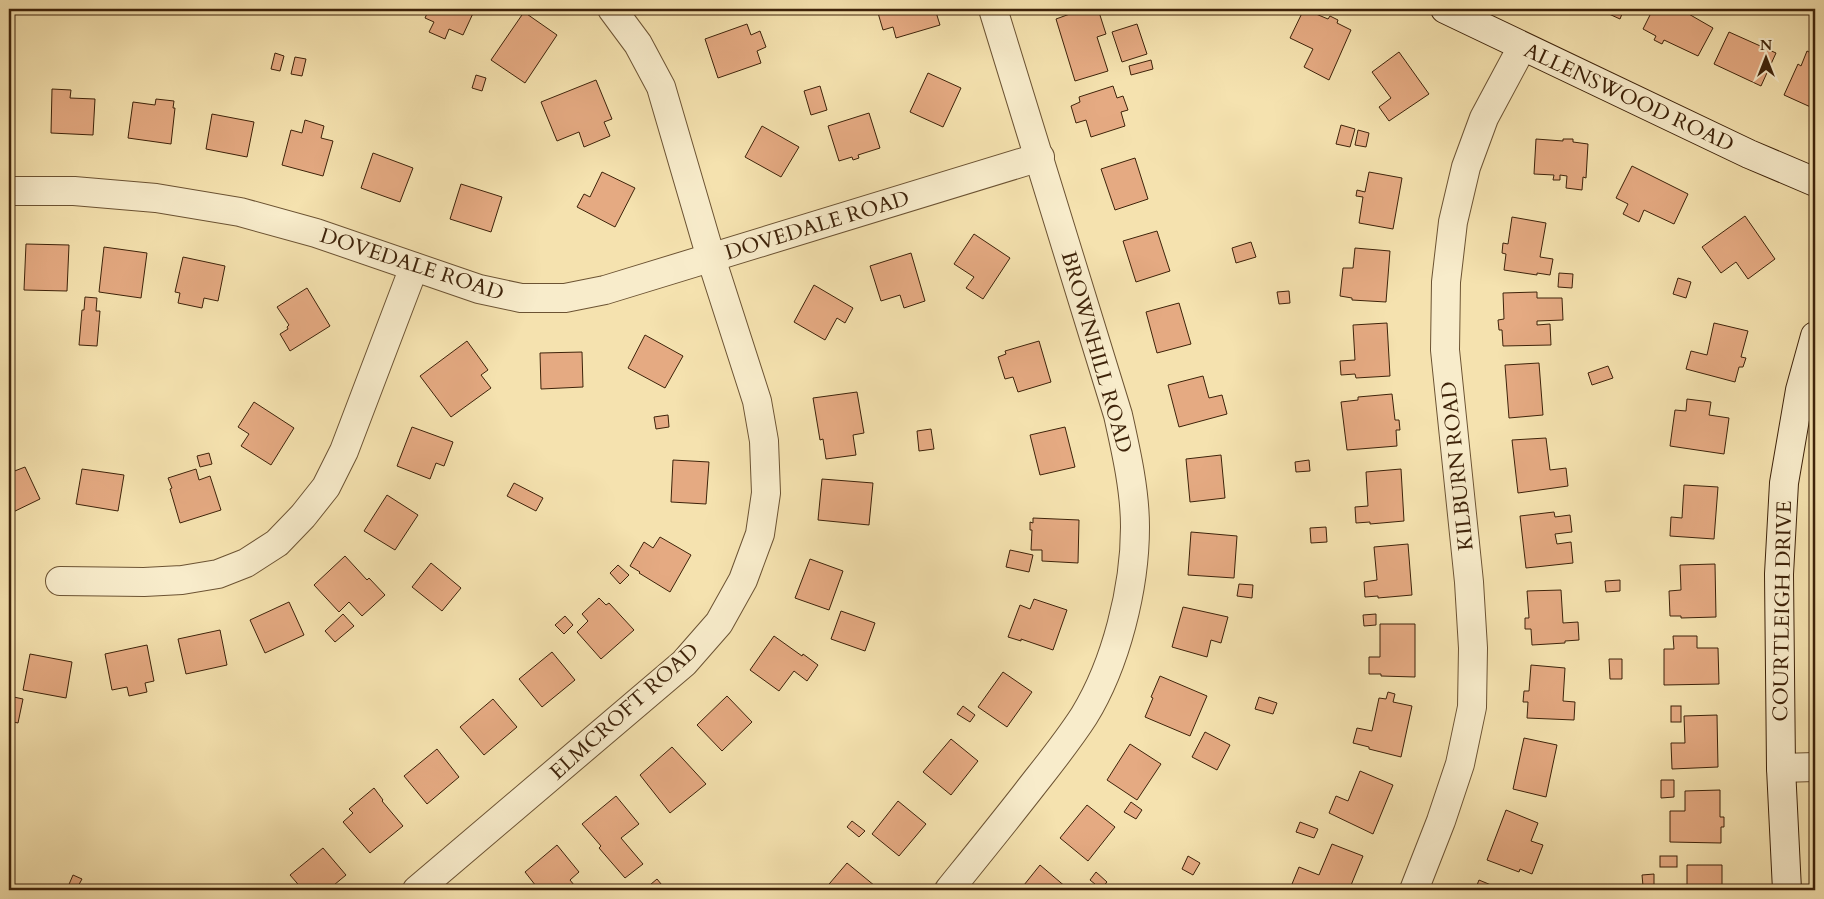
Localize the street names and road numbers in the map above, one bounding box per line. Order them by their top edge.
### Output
street label: ALLENSWOOD ROAD [1519,36,1739,159]
street label: DOVEDALE ROAD [721,184,913,267]
street label: DOVEDALE ROAD [316,221,507,308]
street label: BROWNHILL ROAD [1054,248,1139,456]
street label: KILBURN ROAD [1434,380,1481,552]
street label: COURTLEIGH DRIVE [1766,500,1799,722]
street label: ELMCROFT ROAD [543,636,705,786]

